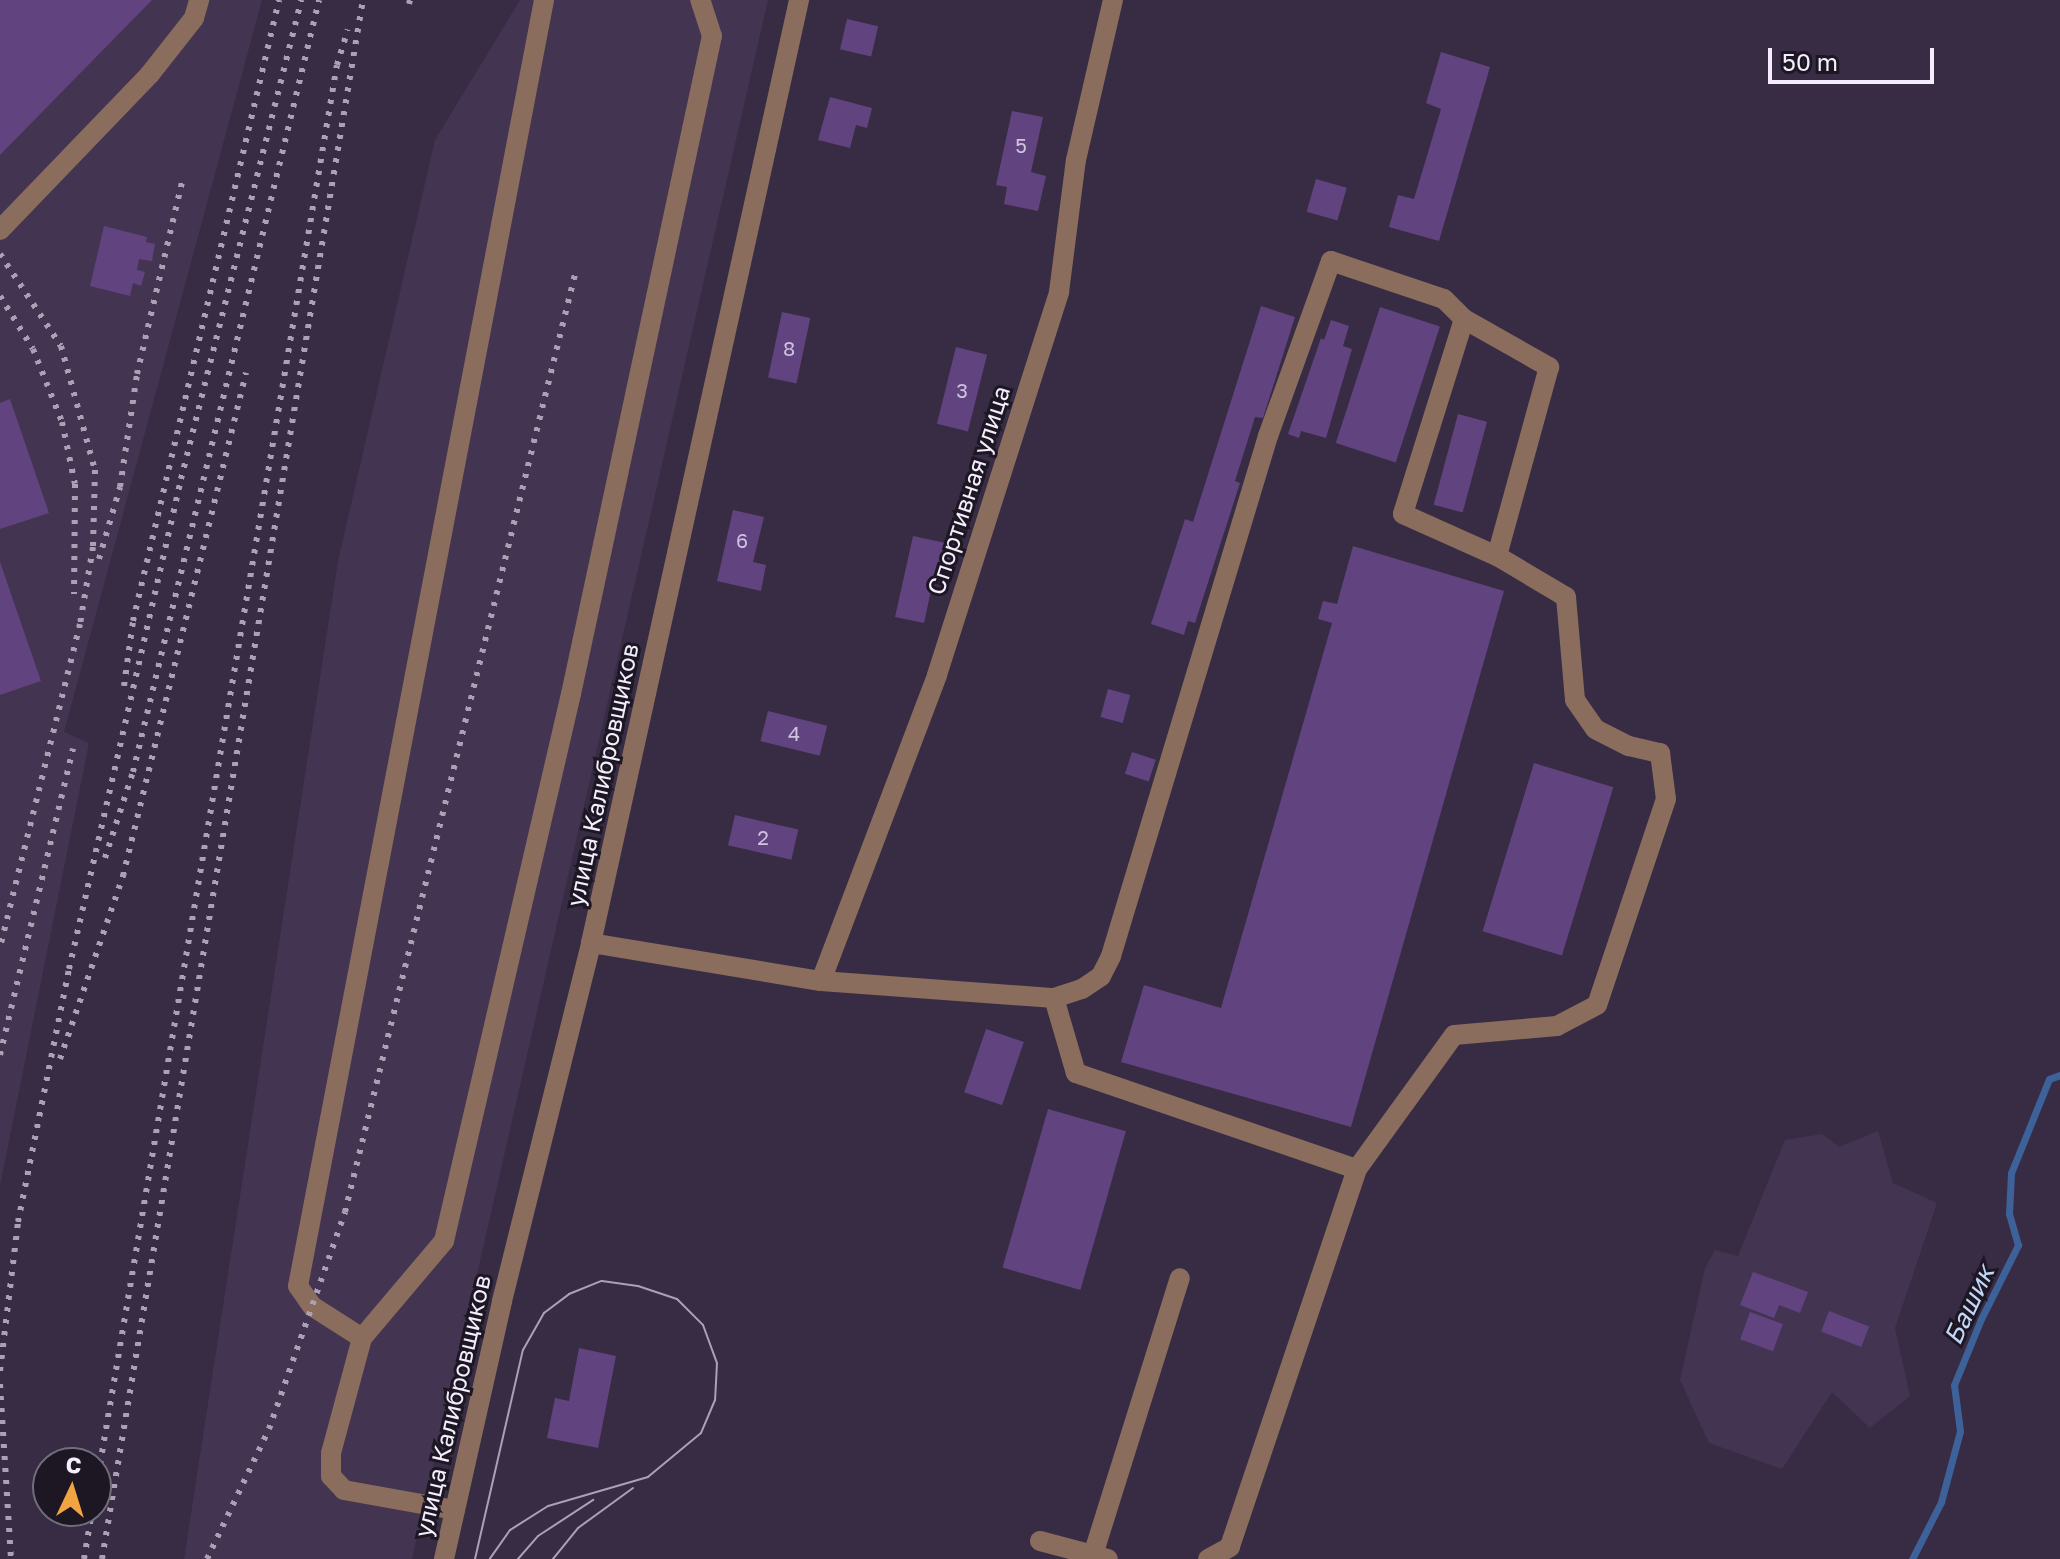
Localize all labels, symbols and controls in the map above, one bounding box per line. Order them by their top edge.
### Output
scale bar [1772,32,1938,82]
text: 50 m [1782,47,1838,76]
house number: 5 [1015,133,1027,157]
house number: 8 [783,336,795,360]
house number: 3 [956,378,968,402]
street label: Спортивная улица [921,382,1015,598]
house number: 6 [736,528,748,552]
street label: улица Калибровщиков [560,641,644,909]
house number: 4 [788,721,800,745]
house number: 2 [757,825,769,849]
water label: Башик [1937,1260,2001,1350]
street label: улица Калибровщиков [408,1272,496,1540]
north arrow [32,1447,112,1527]
text: С [65,1451,82,1479]

